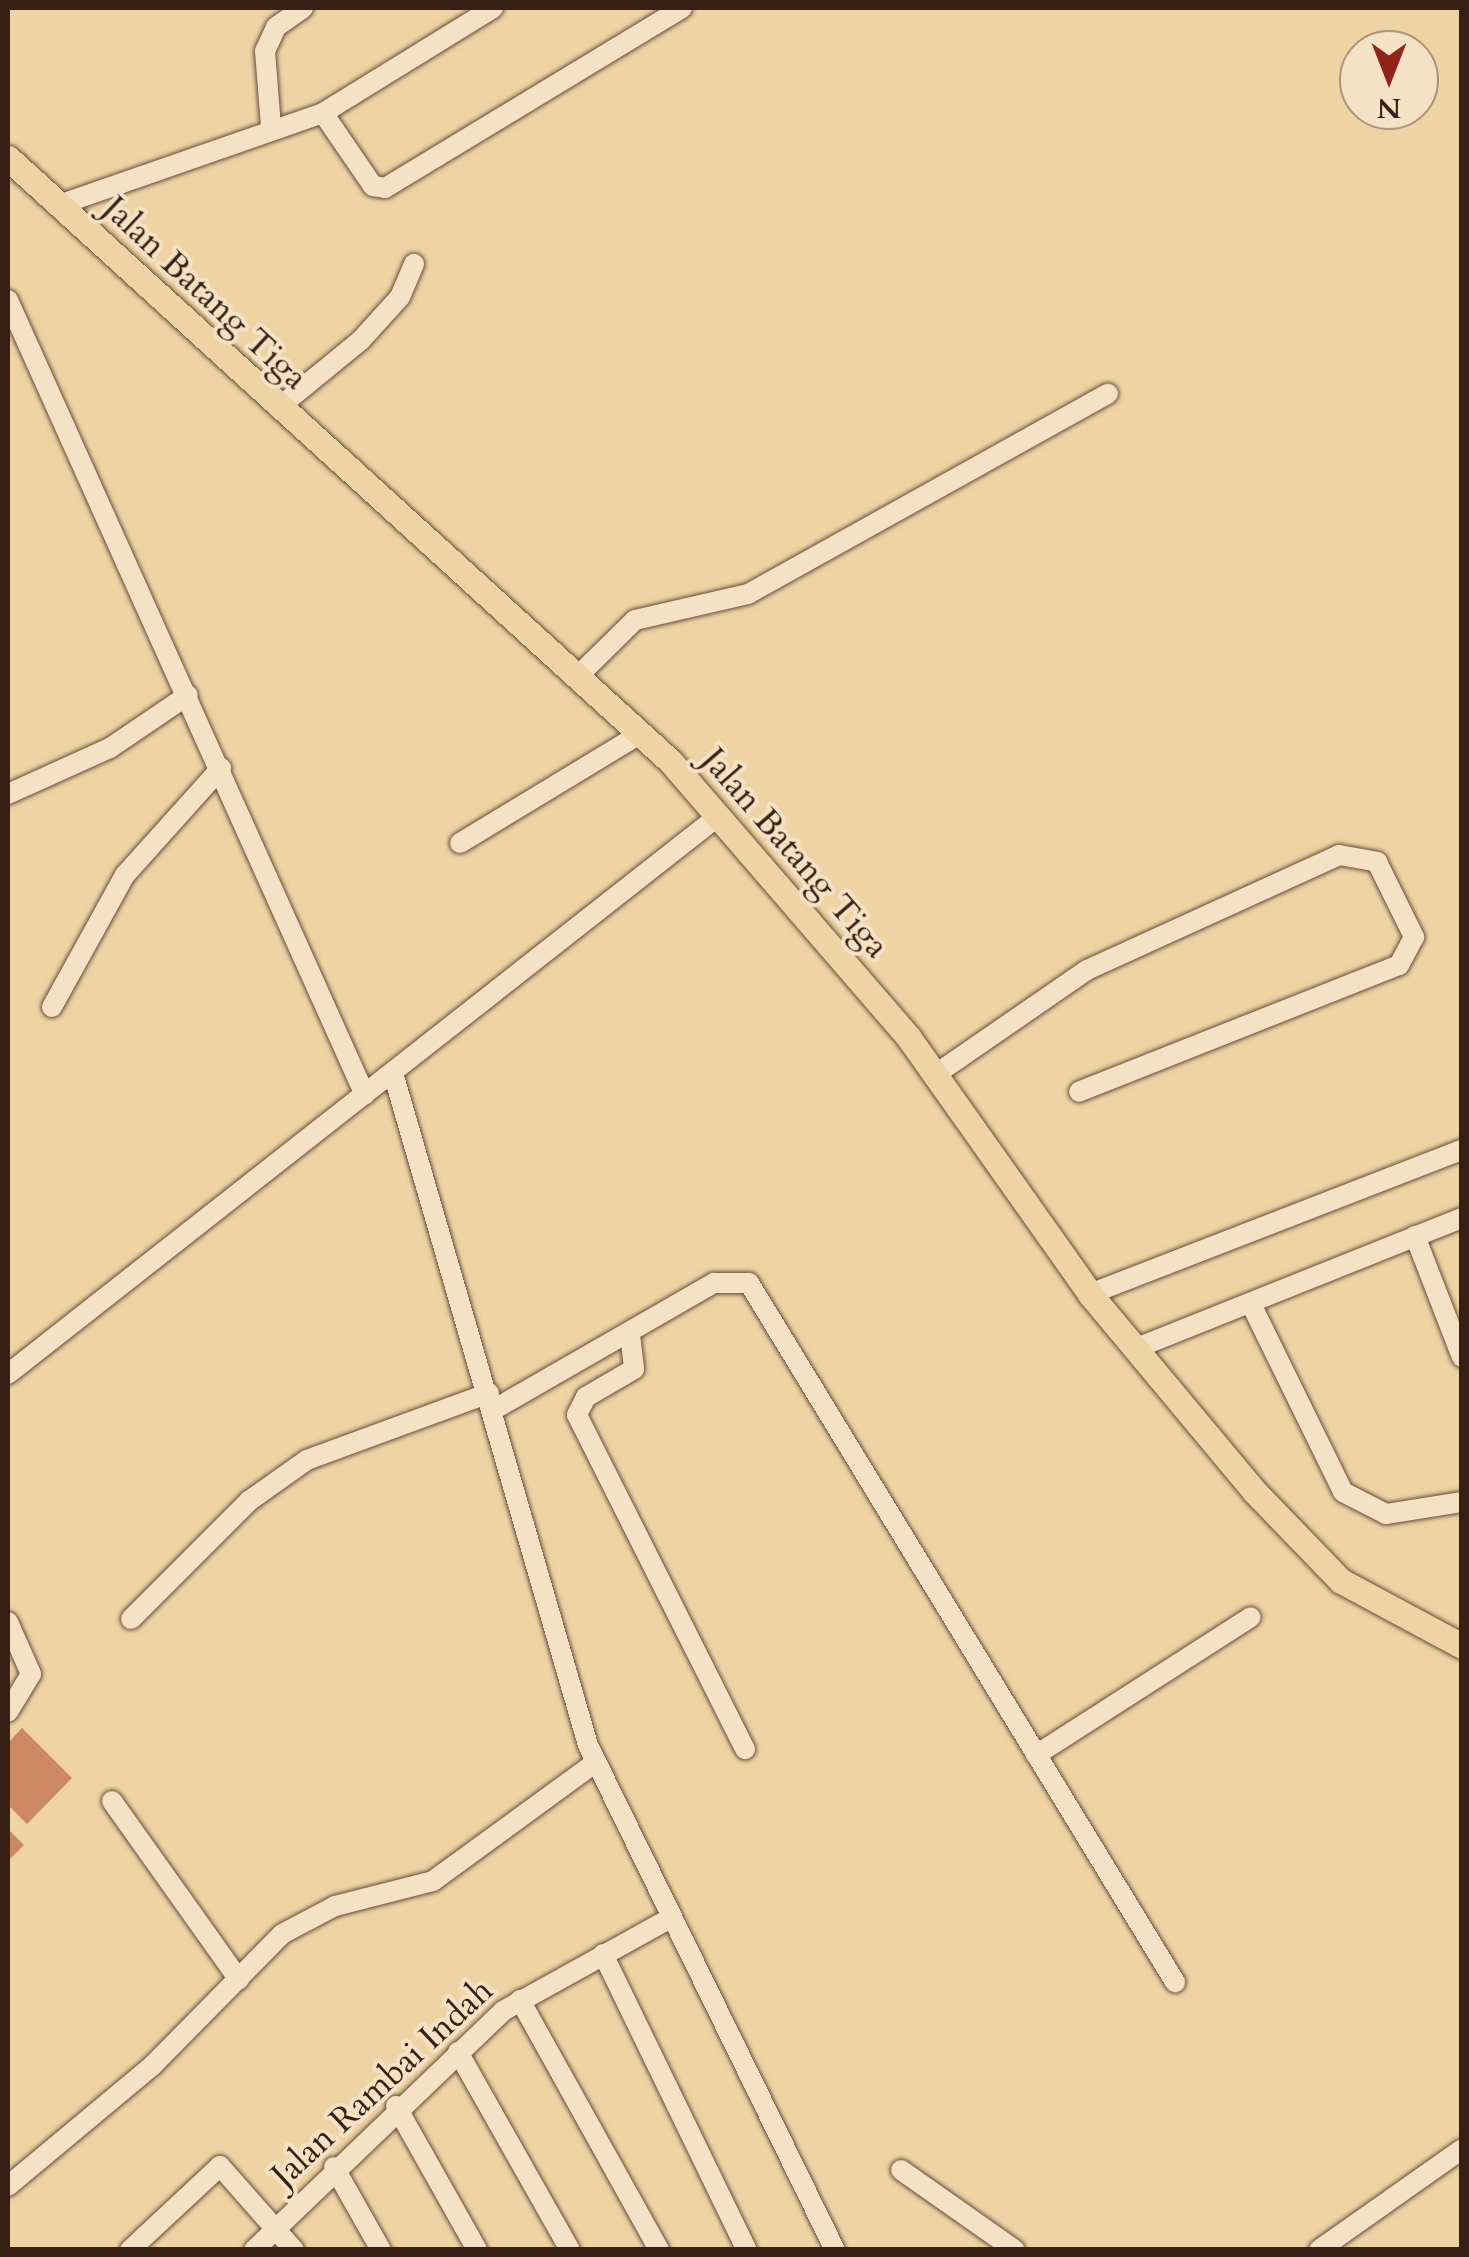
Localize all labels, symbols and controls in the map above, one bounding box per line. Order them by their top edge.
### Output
north arrow [1339,30,1439,130]
text: N [1377,89,1401,127]
street label: Jalan Batang Tiga [94,187,316,399]
street label: Jalan Batang Tiga [692,739,898,967]
street label: Jalan Rambai Indah [263,1970,501,2196]

